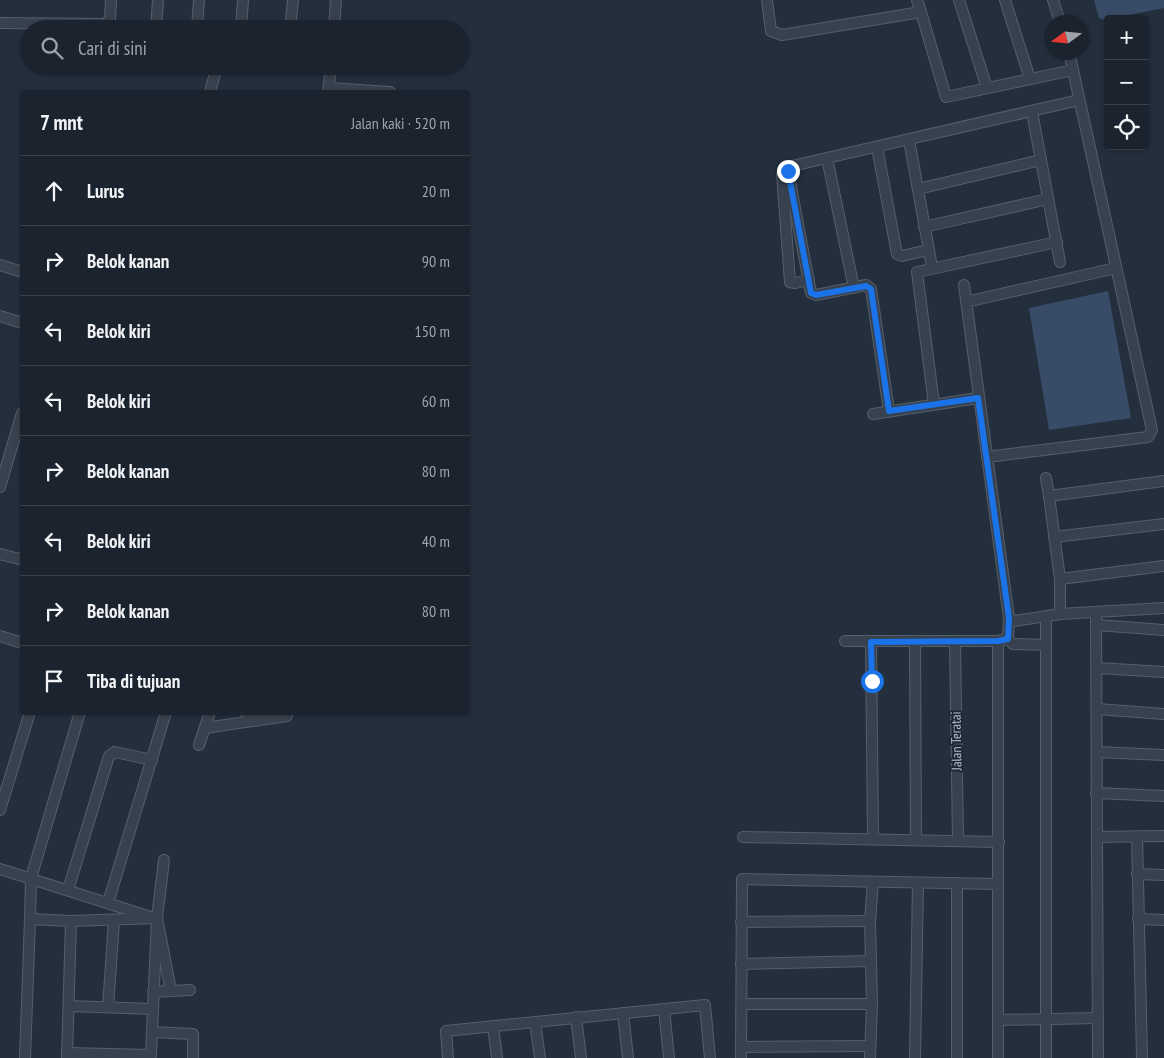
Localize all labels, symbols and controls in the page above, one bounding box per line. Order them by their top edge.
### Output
north arrow [1044,15,1089,60]
map controls [1104,15,1149,150]
button: + [1104,15,1149,60]
search box [20,20,470,75]
icon: search [38,34,66,62]
text: Cari di sini [78,36,147,60]
button: − [1104,60,1149,105]
button: locate [1104,105,1149,150]
text: 7 mnt [40,109,83,136]
text: Jalan kaki · 520 m [351,113,450,133]
route end [777,160,800,183]
icon: ahead [40,177,68,205]
text: Lurus [87,179,124,203]
text: 20 m [422,181,450,201]
icon: right [40,247,68,275]
text: Belok kanan [87,249,169,273]
text: 90 m [422,251,450,271]
icon: left [40,317,68,345]
text: Belok kiri [87,319,151,343]
text: 150 m [415,321,450,341]
icon: left [40,387,68,415]
text: Belok kiri [87,389,151,413]
text: 60 m [422,391,450,411]
icon: right [40,457,68,485]
text: Belok kanan [87,459,169,483]
text: 80 m [422,461,450,481]
icon: left [40,527,68,555]
text: Belok kiri [87,529,151,553]
text: 40 m [422,531,450,551]
icon: right [40,597,68,625]
text: Belok kanan [87,599,169,623]
text: 80 m [422,601,450,621]
icon: arrive [40,667,68,695]
text: Tiba di tujuan [87,669,180,693]
route start [861,670,884,693]
street label: Jalan Teratai [946,711,966,772]

